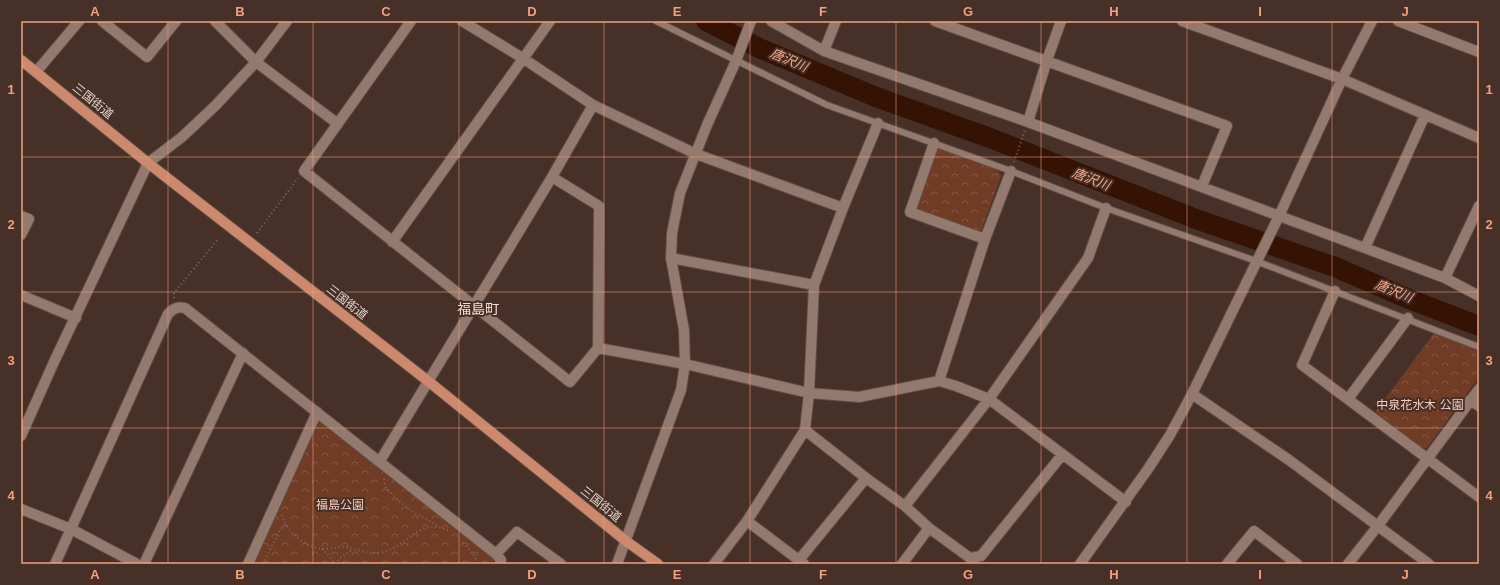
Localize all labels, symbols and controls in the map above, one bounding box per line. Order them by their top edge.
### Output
text: A [90,4,100,19]
text: B [235,4,245,19]
text: C [381,4,391,19]
text: D [527,4,537,19]
text: E [673,4,682,19]
text: F [819,4,827,19]
text: G [963,4,973,19]
text: H [1109,4,1119,19]
text: I [1258,4,1262,19]
text: J [1401,4,1409,19]
water label: 唐沢川 [768,45,812,75]
street label: 三国街道 [70,80,116,122]
text: 1 [7,82,15,97]
text: 1 [1485,82,1493,97]
water label: 唐沢川 [1070,165,1114,194]
text: 2 [7,217,15,232]
text: 2 [1485,217,1493,232]
water label: 唐沢川 [1373,277,1417,306]
street label: 三国街道 [324,282,370,322]
district label: 福島町 [457,301,499,317]
text: 3 [7,353,15,368]
text: 3 [1485,353,1493,368]
park label: 中泉花水木 公園 [1376,398,1464,412]
street label: 三国街道 [578,483,624,525]
text: 4 [7,488,15,503]
text: 4 [1485,488,1493,503]
park label: 福島公園 [316,498,364,512]
text: A [90,567,100,582]
text: B [235,567,245,582]
text: C [381,567,391,582]
text: D [527,567,537,582]
text: E [673,567,682,582]
text: F [819,567,827,582]
text: G [963,567,973,582]
text: H [1109,567,1119,582]
text: I [1258,567,1262,582]
text: J [1401,567,1409,582]

